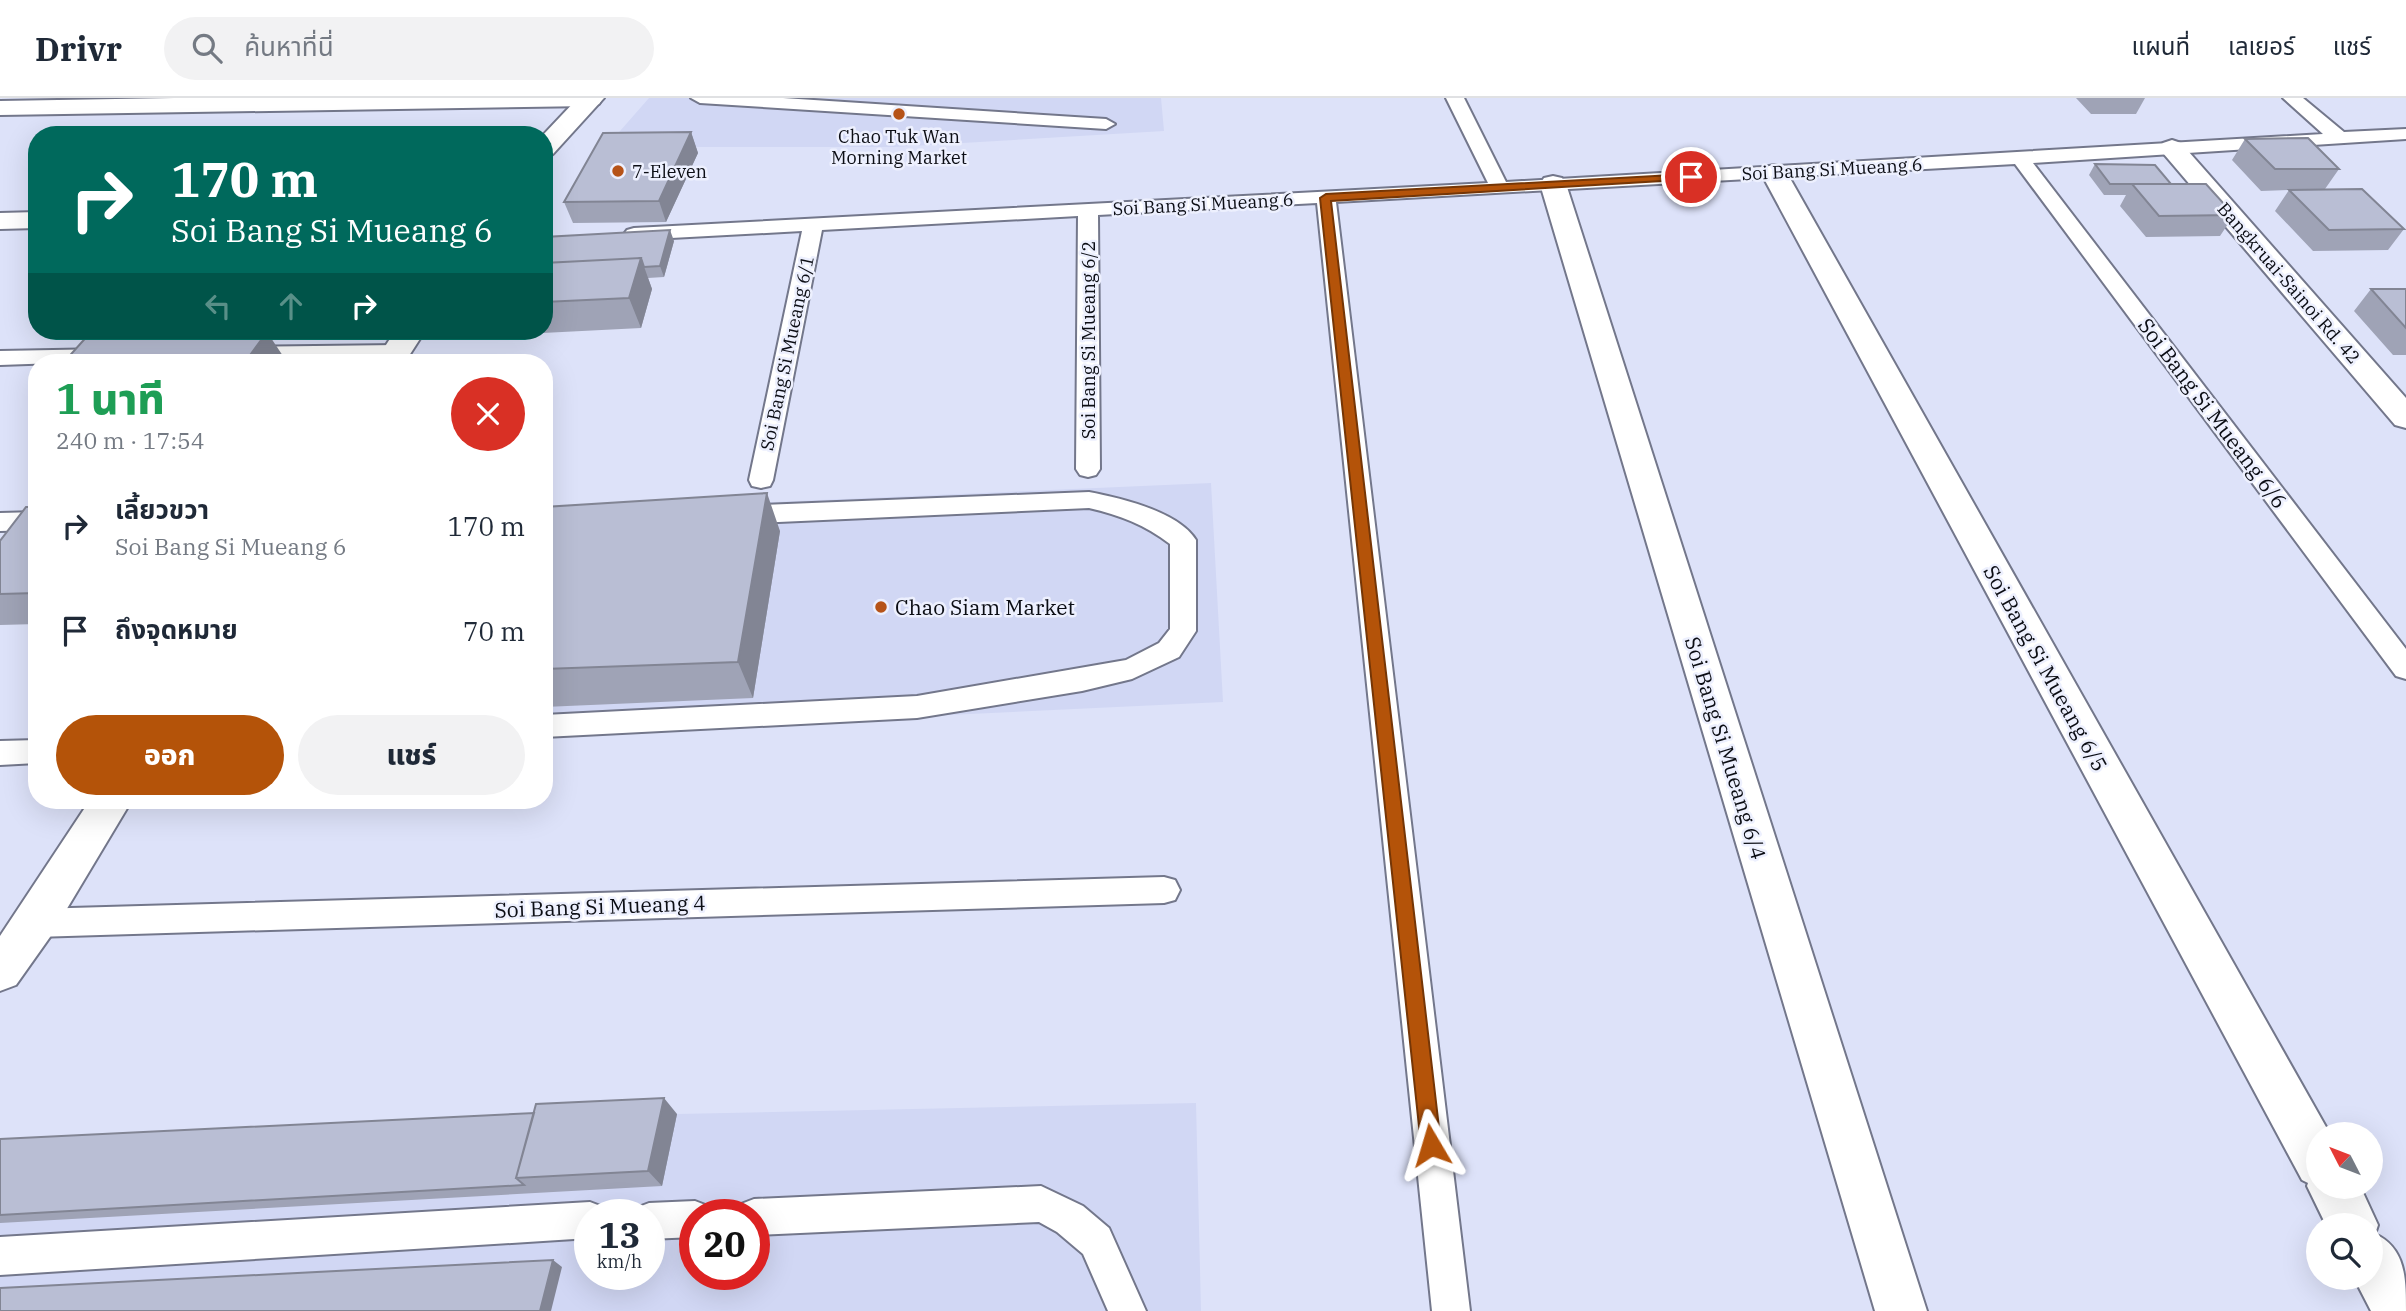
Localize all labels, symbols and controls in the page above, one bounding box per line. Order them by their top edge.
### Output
search box [164,17,654,80]
text: Drivr [35,27,122,70]
icon: search [188,29,226,67]
text: ค้นหาที่นี่ [244,29,334,63]
text: แผนที่ [2132,30,2190,62]
text: เลเยอร์ [2228,30,2295,62]
text: แชร์ [2333,30,2371,62]
marker: Chao Tuk Wan Morning Market [891,106,907,122]
place label: Chao Tuk Wan Morning Market [831,125,967,169]
text: 170 m [171,147,318,210]
pin [1661,147,1721,207]
street label: Soi Bang Si Mueang 6 [1741,153,1923,185]
icon: right [56,154,147,245]
icon: arrive [1672,158,1710,196]
place label: 7-Eleven [632,160,707,183]
marker: 7-Eleven [610,163,626,179]
street label: Soi Bang Si Mueang 6 [1112,188,1294,220]
street label: Bangkruai-Sainoi Rd. 42 [2213,198,2365,368]
text: Soi Bang Si Mueang 6 [171,209,493,251]
street label: Soi Bang Si Mueang 6/2 [1077,241,1100,439]
street label: Soi Bang Si Mueang 6/1 [755,254,819,452]
icon: left [199,287,237,325]
icon: ahead [272,287,310,325]
icon: right [345,287,383,325]
street label: Soi Bang Si Mueang 6/6 [2132,312,2294,514]
text: 1 นาที [56,371,165,426]
button: close [451,377,525,451]
text: 240 m · 17:54 [56,425,205,455]
text: เลี้ยวขวา [115,492,209,526]
icon: right [56,507,94,545]
text: 170 m [447,509,525,543]
text: Soi Bang Si Mueang 6 [115,531,346,561]
street label: Soi Bang Si Mueang 6/5 [1978,560,2114,776]
place label: Chao Siam Market [895,593,1075,621]
marker: Chao Siam Market [873,599,889,615]
icon: arrive [56,612,94,650]
text: ถึงจุดหมาย [115,612,238,646]
text: 70 m [463,614,525,648]
street label: Soi Bang Si Mueang 6/4 [1679,633,1773,863]
button: ออก [56,715,284,795]
button: แชร์ [298,715,525,795]
street label: Soi Bang Si Mueang 4 [494,888,706,924]
position arrow [1394,1108,1468,1182]
north arrow [2306,1122,2384,1199]
map controls [2306,1122,2383,1290]
speed limit sign: 20 [679,1199,770,1290]
text: 13 [598,1212,641,1258]
button: search [2306,1213,2383,1290]
text: km/h [597,1250,642,1273]

